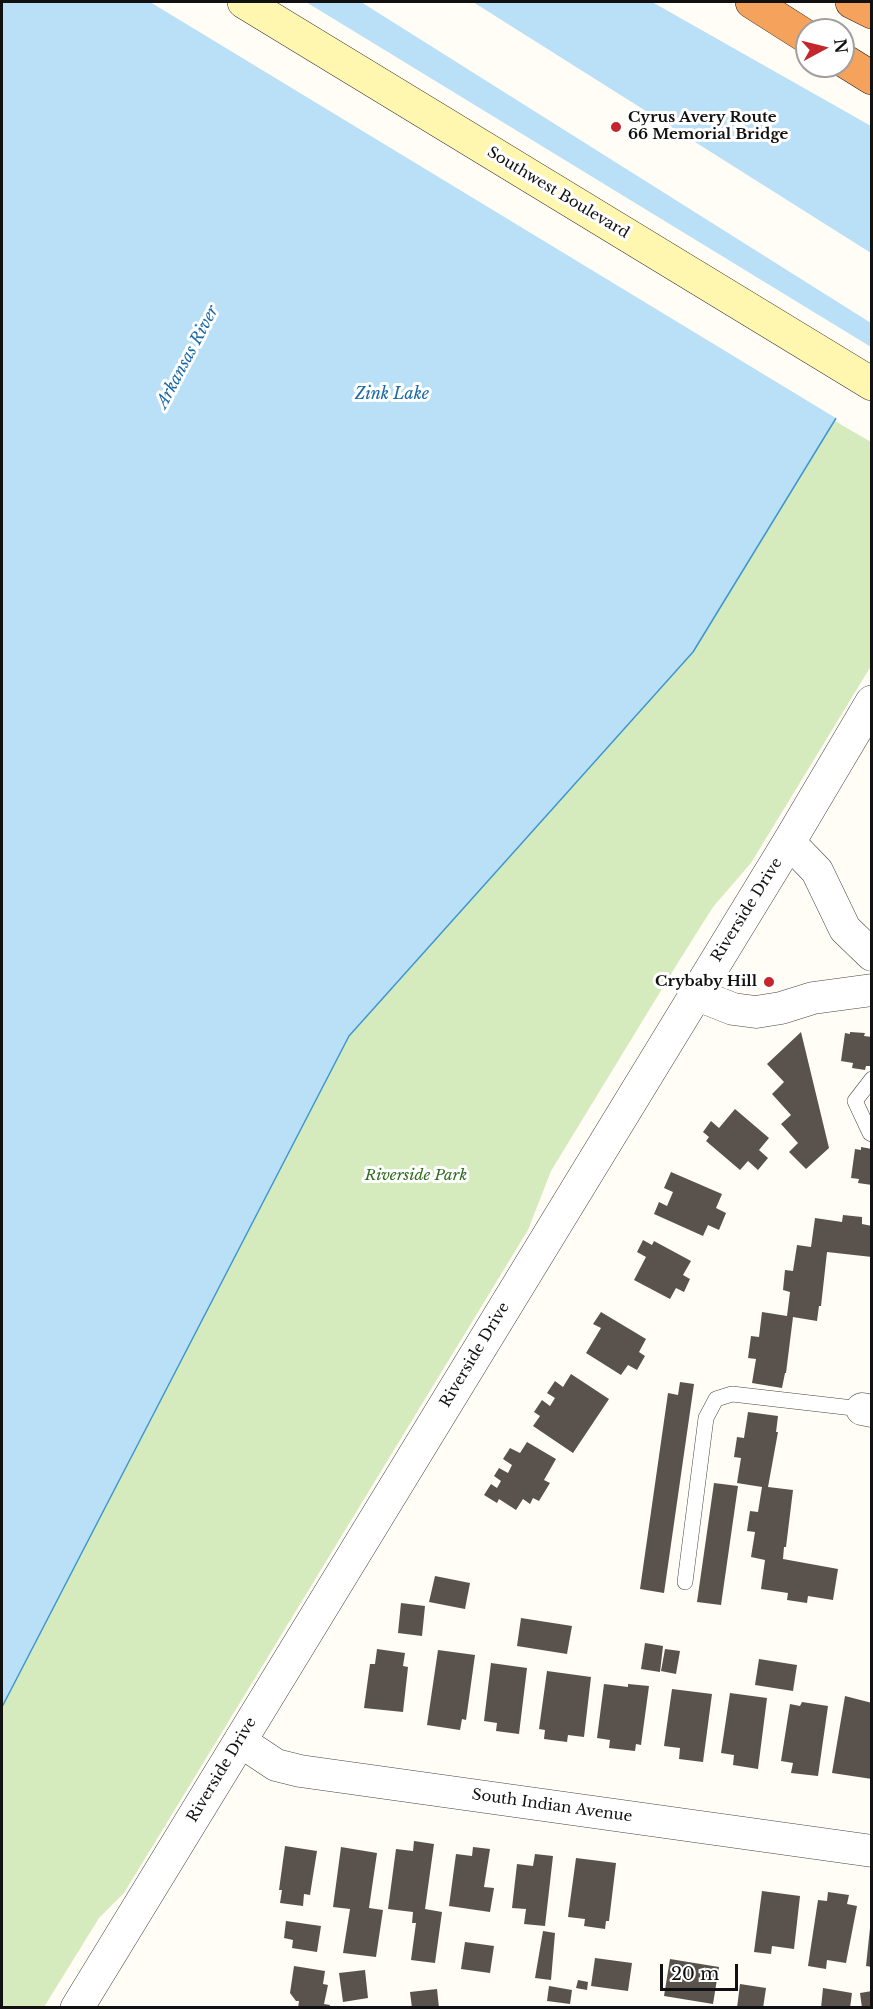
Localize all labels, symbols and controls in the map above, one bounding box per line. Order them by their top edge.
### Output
north arrow [795,18,855,78]
text: N [830,37,852,55]
place label: Cyrus Avery Route 66 Memorial Bridge [628,109,788,144]
marker: Cyrus Avery Route 66 Memorial Bridge [609,120,623,134]
street label: Southwest Boulevard [484,144,632,242]
water label: Arkansas River [153,303,223,411]
water label: Zink Lake [355,384,429,404]
street label: Riverside Drive [708,855,786,965]
place label: Crybaby Hill [655,973,757,991]
marker: Crybaby Hill [762,975,776,989]
park label: Riverside Park [365,1167,467,1185]
street label: Riverside Drive [437,1299,513,1411]
street label: Riverside Drive [184,1714,260,1826]
street label: South Indian Avenue [471,1786,633,1826]
scale bar [663,1952,741,1990]
text: 20 m [671,1963,719,1985]

